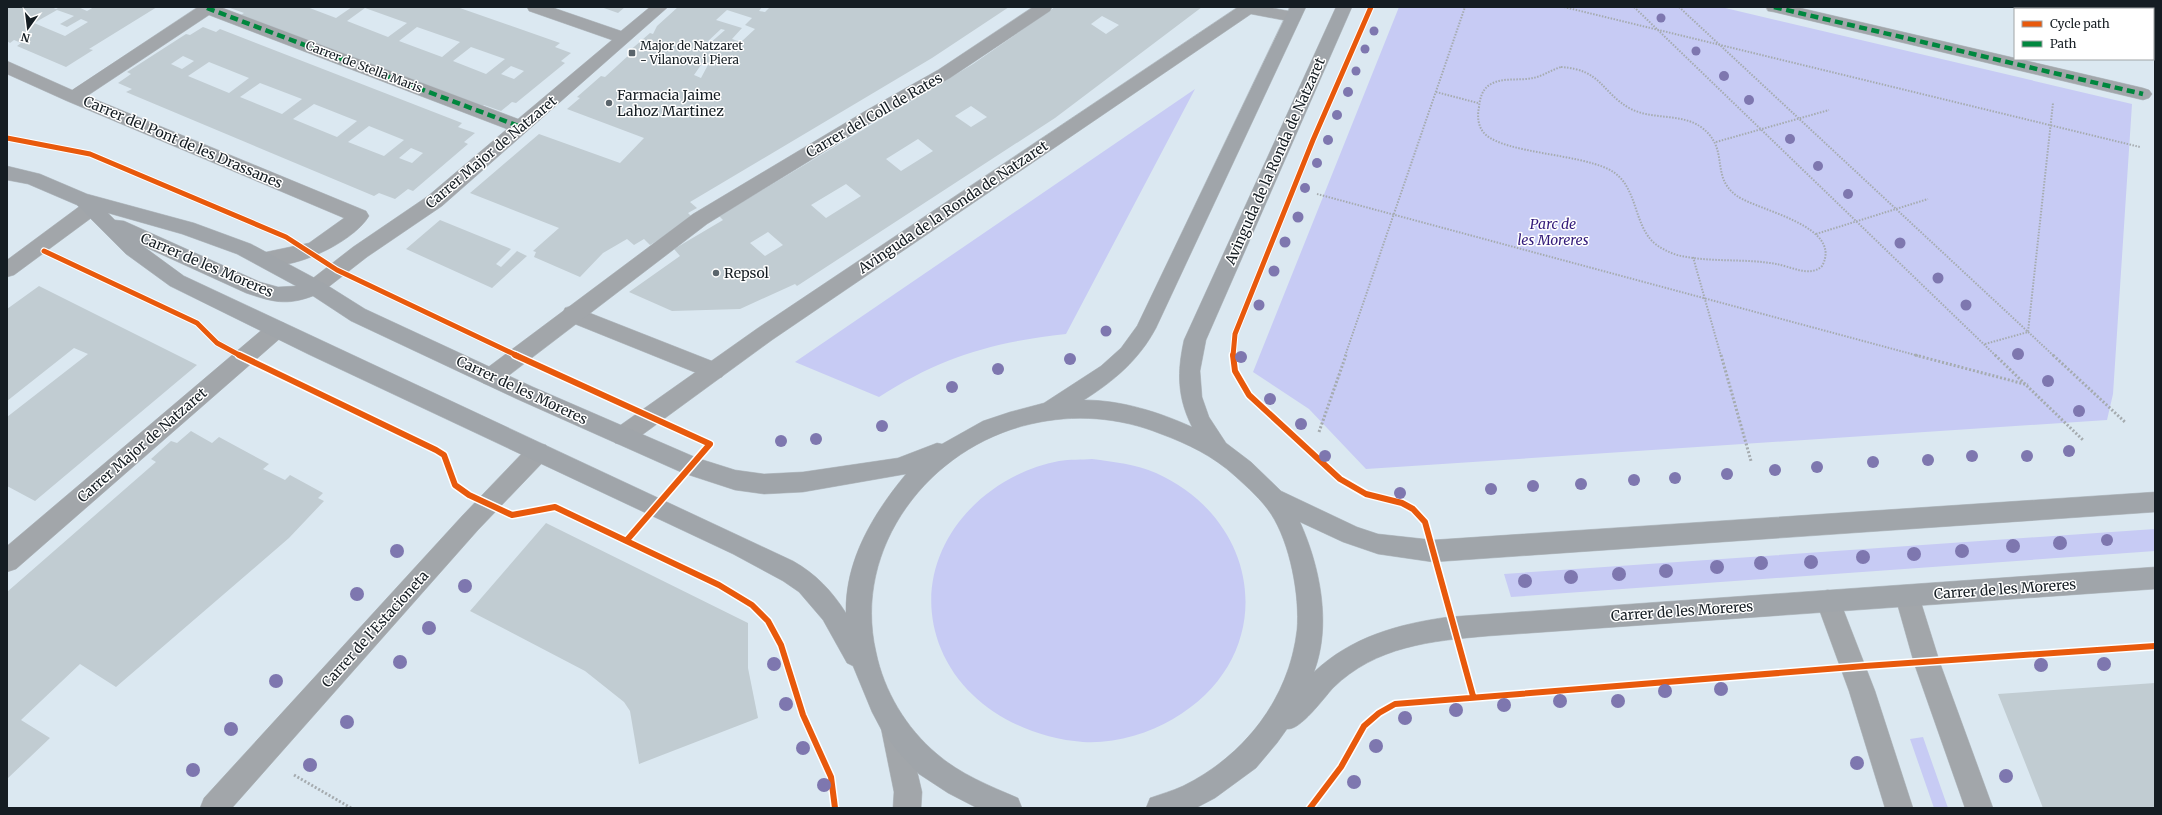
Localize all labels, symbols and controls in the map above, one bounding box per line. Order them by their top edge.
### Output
north arrow [8,8,48,48]
legend [2014,8,2154,60]
text: Cycle path [2050,16,2110,31]
text: N [19,30,31,46]
text: Path [2050,36,2076,51]
street label: Carrer de Stella Maris [304,37,425,96]
place label: Major de Natzaret - Vilanova i Piera [640,38,743,67]
marker: Major de Natzaret - Vilanova i Piera [627,48,637,58]
street label: Avinguda de la Ronda de Natzaret [1221,54,1329,268]
street label: Carrer del Coll de Rates [803,69,945,161]
place label: Farmacia Jaime Lahoz Martinez [617,86,724,120]
street label: Carrer Major de Natzaret [422,91,561,212]
street label: Carrer del Pont de les Drassanes [81,92,285,192]
marker: Farmacia Jaime Lahoz Martinez [604,98,614,108]
street label: Avinguda de la Ronda de Natzaret [854,136,1052,278]
park label: Parc de les Moreres [1517,215,1589,249]
street label: Carrer de les Moreres [138,229,276,301]
place label: Repsol [724,264,770,282]
marker: Repsol [711,268,721,278]
street label: Carrer de les Moreres [454,352,590,428]
street label: Carrer Major de Natzaret [73,383,211,506]
street label: Carrer de l'Estacioneta [318,566,433,691]
street label: Carrer de les Moreres [1933,575,2077,603]
street label: Carrer de les Moreres [1610,597,1754,625]

